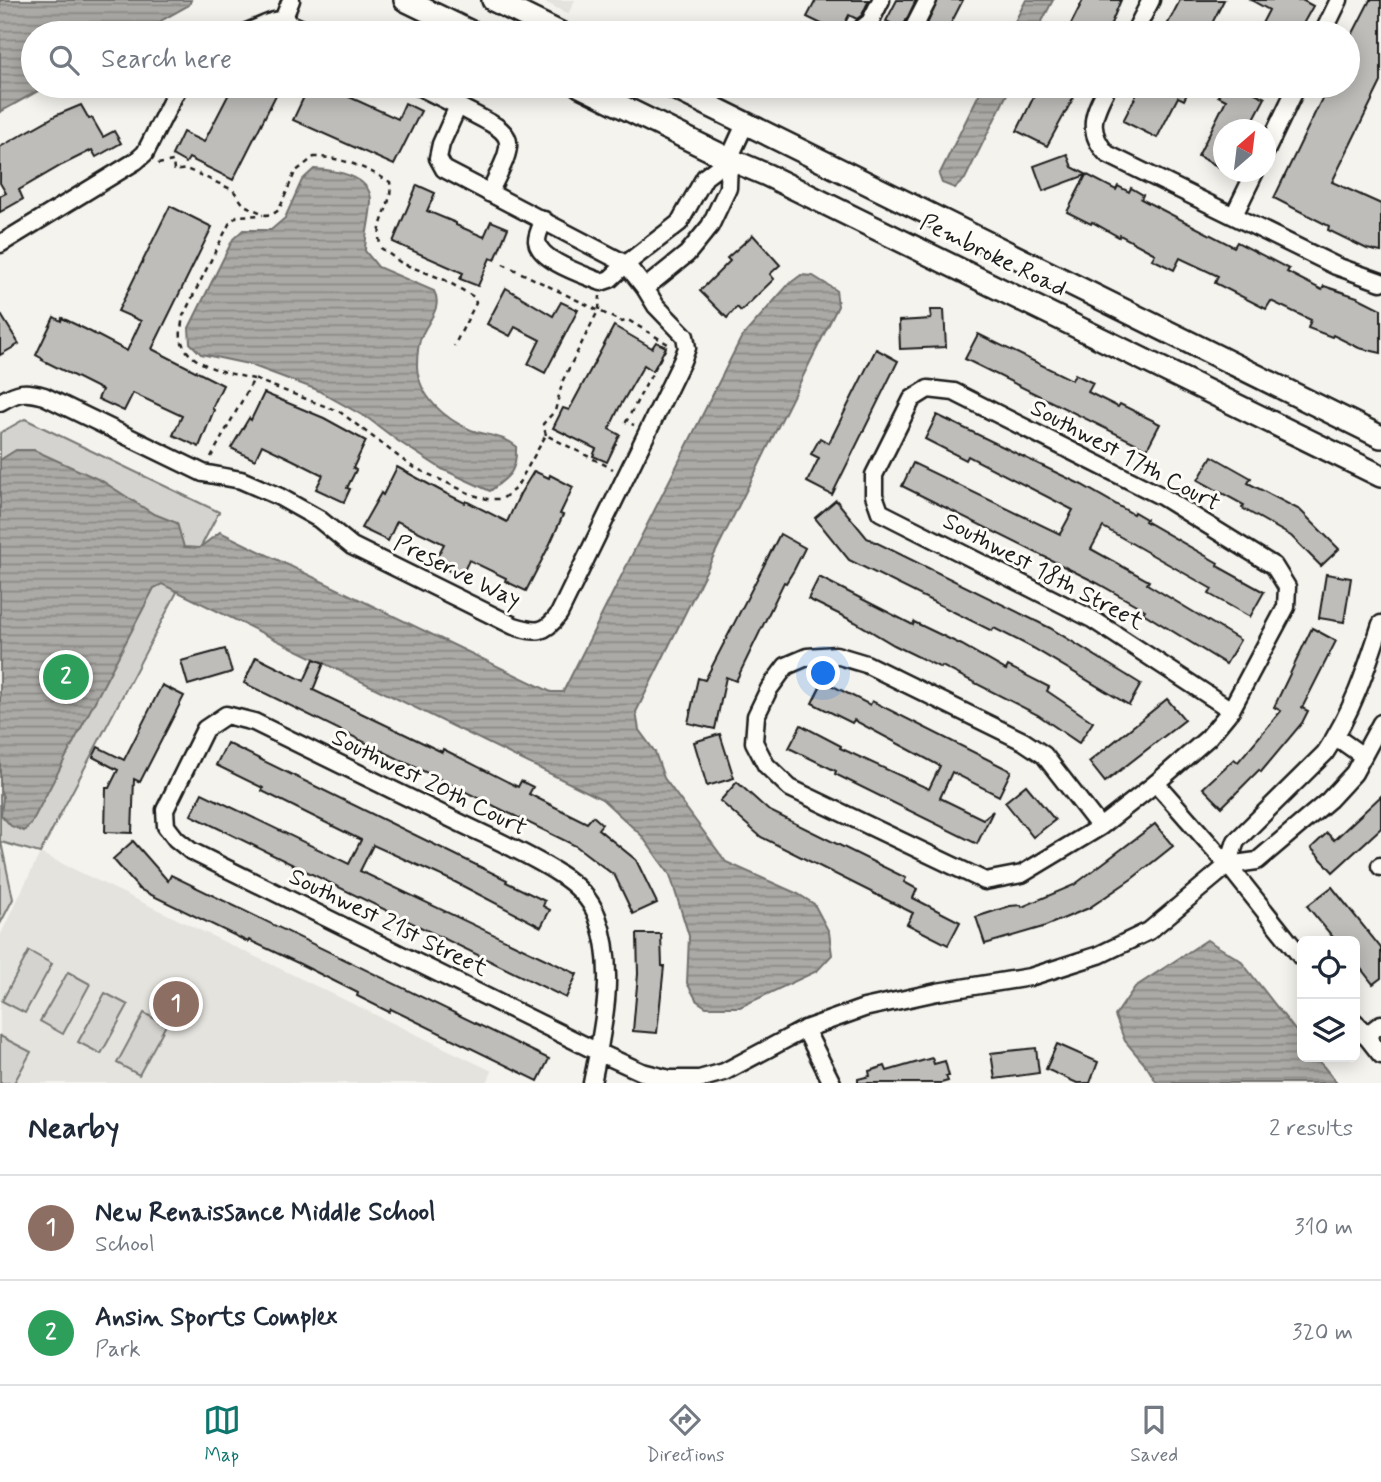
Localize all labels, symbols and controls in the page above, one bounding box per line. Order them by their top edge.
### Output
search box [21,21,1360,98]
icon: search [45,41,83,79]
text: Search here [101,43,232,77]
north arrow [1213,119,1276,182]
street label: Pembroke Road [915,207,1071,305]
street label: Southwest 17th Court [1025,393,1225,519]
street label: Southwest 18th Street [937,506,1149,638]
street label: Preserve Way [389,528,525,616]
pin: 2 [43,651,89,703]
your location [806,656,840,690]
street label: Southwest 20th Court [326,722,532,844]
street label: Southwest 21st Street [283,861,493,985]
map controls [1297,936,1360,1062]
button: locate [1297,936,1360,999]
pin: 1 [153,978,199,1030]
button: layers [1297,999,1360,1062]
text: Nearby [28,1109,119,1148]
text: 2 results [1269,1114,1353,1144]
text: New Renaissance Middle School [95,1196,436,1230]
text: 1 [46,1213,56,1243]
text: 310 m [1294,1213,1353,1243]
text: School [95,1230,155,1260]
text: Ansin Sports Complex [95,1301,337,1335]
text: 2 [45,1318,57,1348]
text: 320 m [1292,1318,1353,1348]
text: Park [95,1335,141,1365]
tab: Map [203,1401,241,1468]
tab: Directions [646,1401,725,1468]
tab: Saved [1130,1401,1178,1468]

